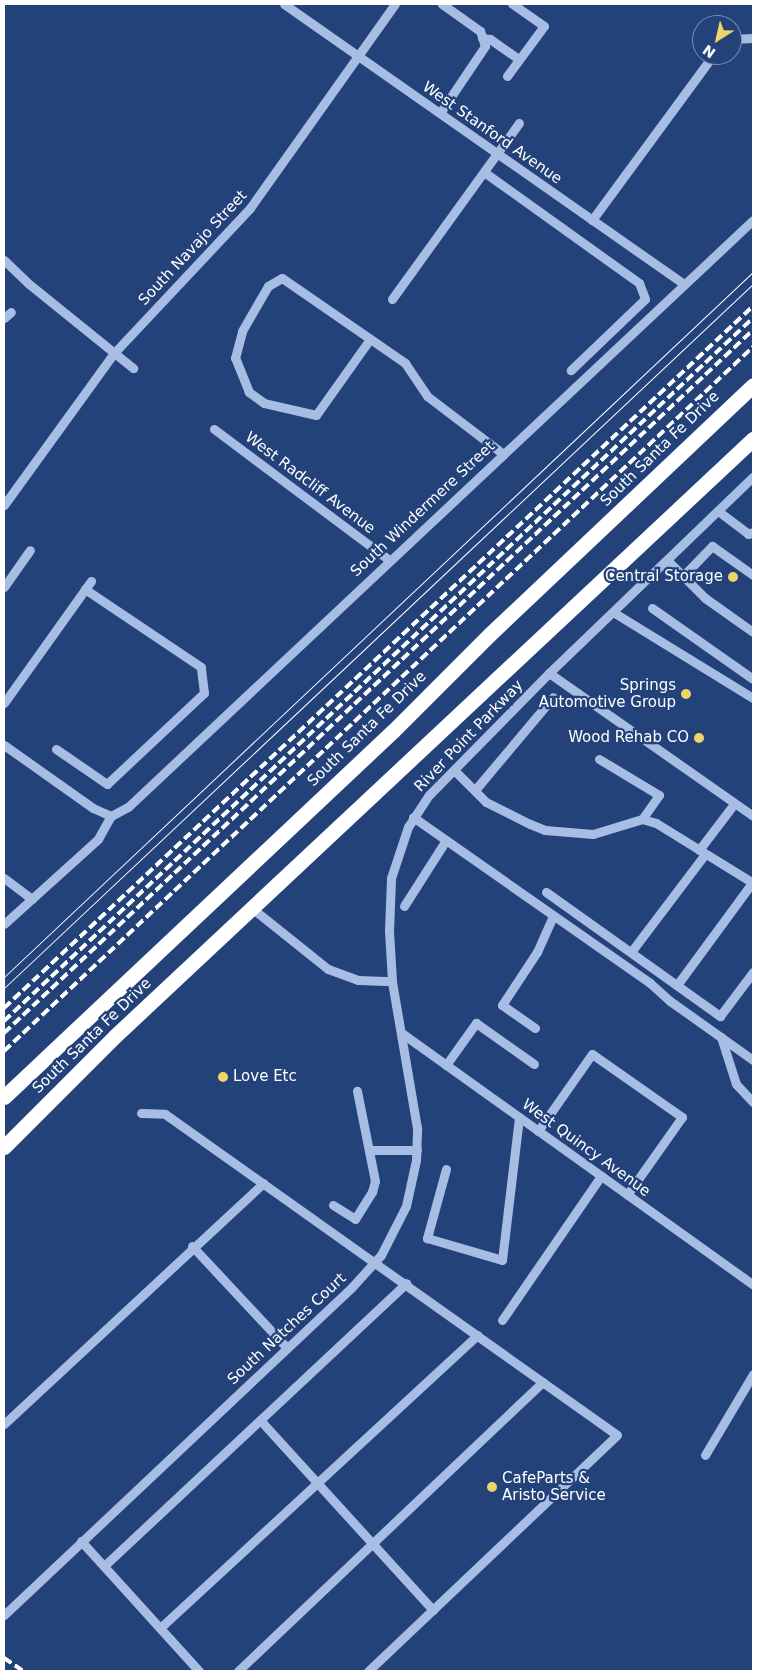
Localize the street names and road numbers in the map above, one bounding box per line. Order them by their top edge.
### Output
street label: West Stanford Avenue [419,78,565,188]
street label: South Navajo Street [135,187,251,309]
street label: South Santa Fe Drive [597,388,723,510]
street label: West Radcliff Avenue [242,428,378,538]
street label: South Windermere Street [347,437,499,581]
street label: South Santa Fe Drive [304,668,430,790]
street label: River Point Parkway [411,676,527,796]
street label: South Santa Fe Drive [29,975,155,1097]
street label: West Quincy Avenue [518,1095,654,1201]
street label: South Natches Court [224,1269,350,1389]

